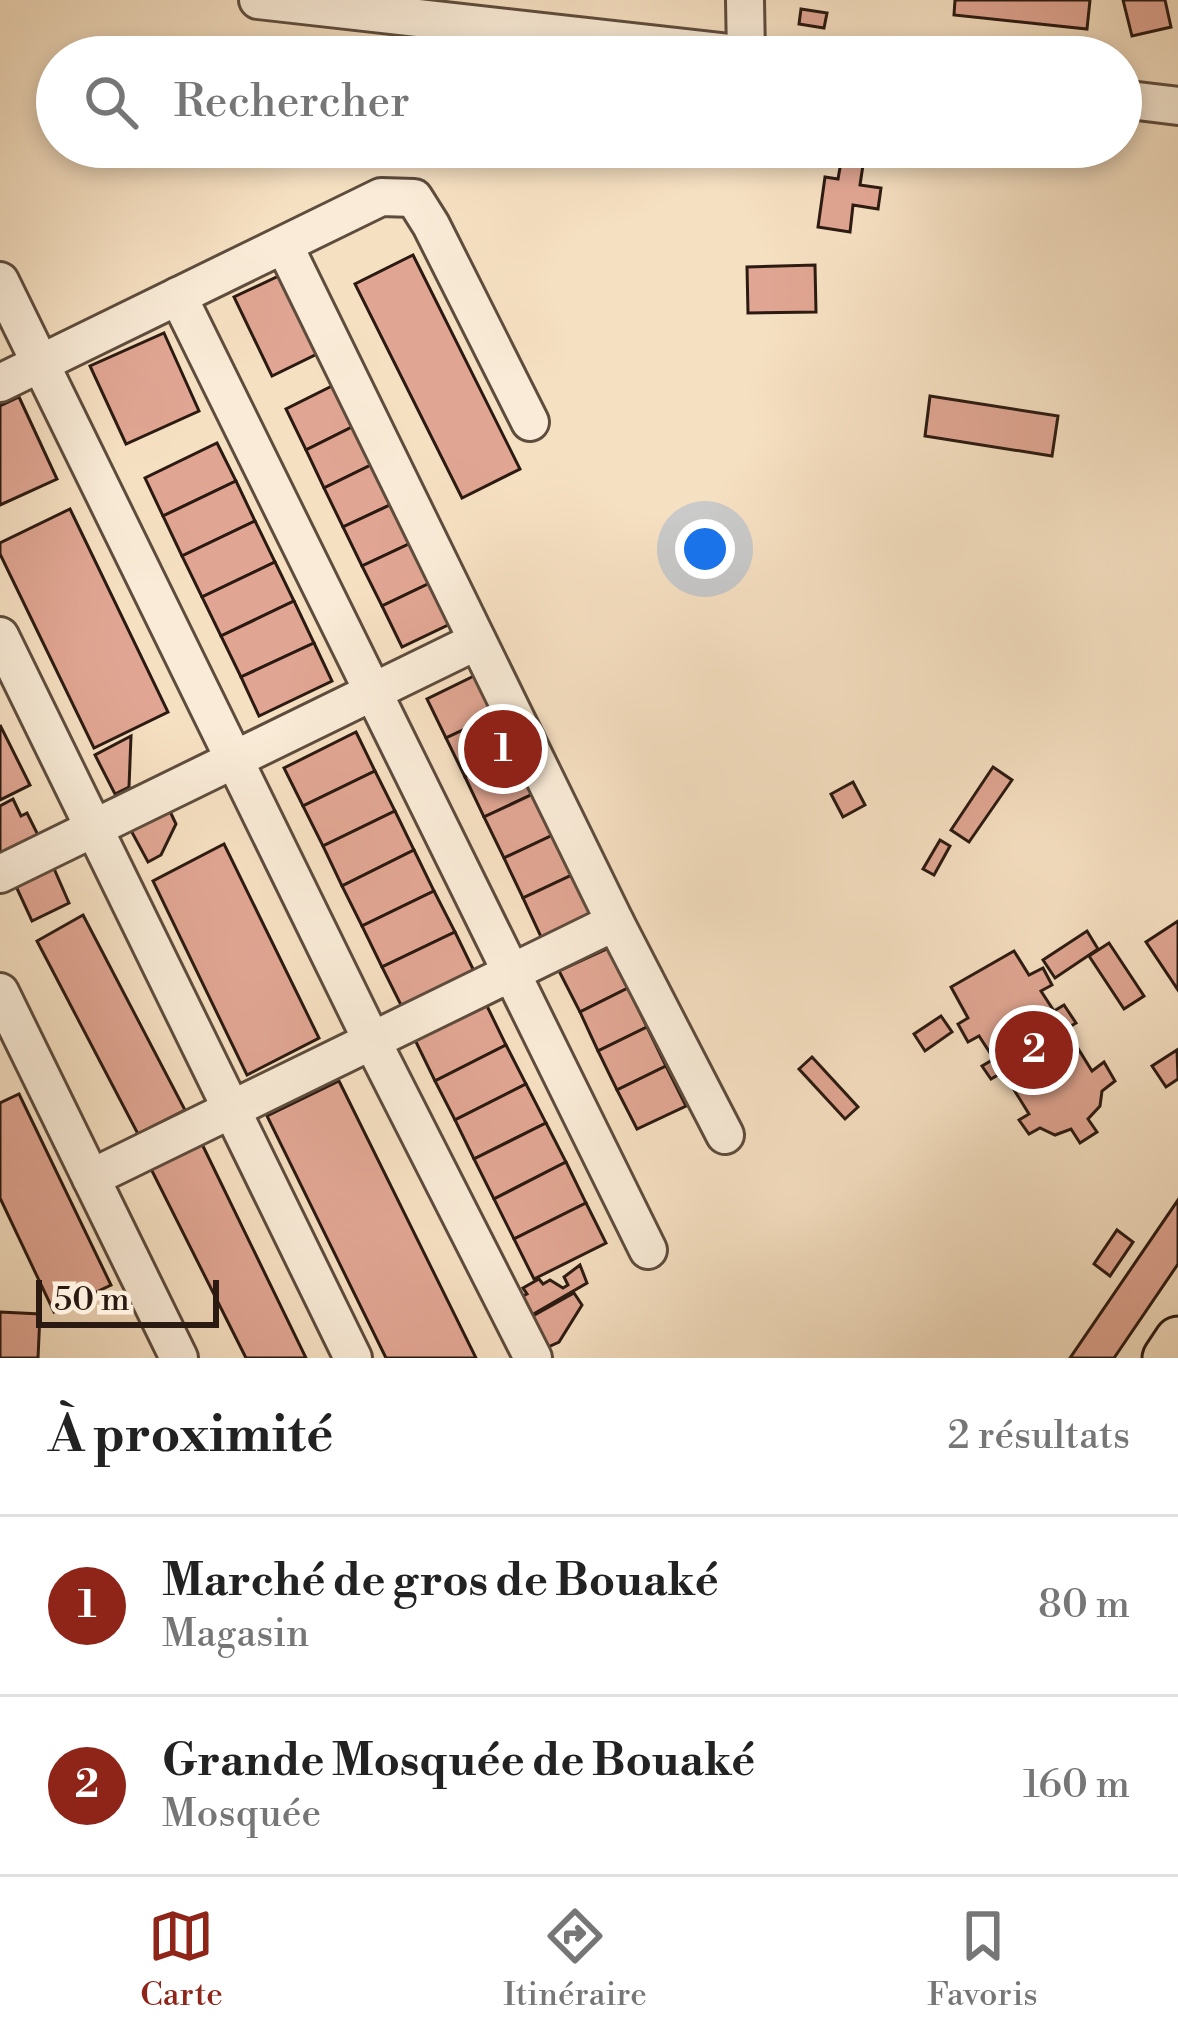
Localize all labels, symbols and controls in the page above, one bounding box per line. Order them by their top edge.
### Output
search box [36,36,1142,168]
icon: search [78,69,144,135]
text: Rechercher [174,74,410,131]
your location [675,519,735,579]
pin: 1 [464,704,542,794]
pin: 2 [995,1005,1073,1095]
scale bar [36,1274,219,1327]
text: 50 m [54,1280,130,1321]
text: À proximité [48,1404,333,1468]
text: 2 résultats [948,1412,1130,1461]
text: Marché de gros de Bouaké [162,1553,719,1610]
text: 1 [78,1581,96,1630]
text: 80 m [1038,1581,1130,1630]
text: Magasin [162,1610,309,1659]
text: Grande Mosquée de Bouaké [162,1733,755,1790]
text: 2 [75,1761,99,1810]
text: 160 m [1023,1761,1130,1810]
text: Mosquée [162,1790,321,1839]
tab: Carte [140,1903,223,2016]
tab: Itinéraire [503,1903,647,2016]
tab: Favoris [927,1903,1038,2016]

